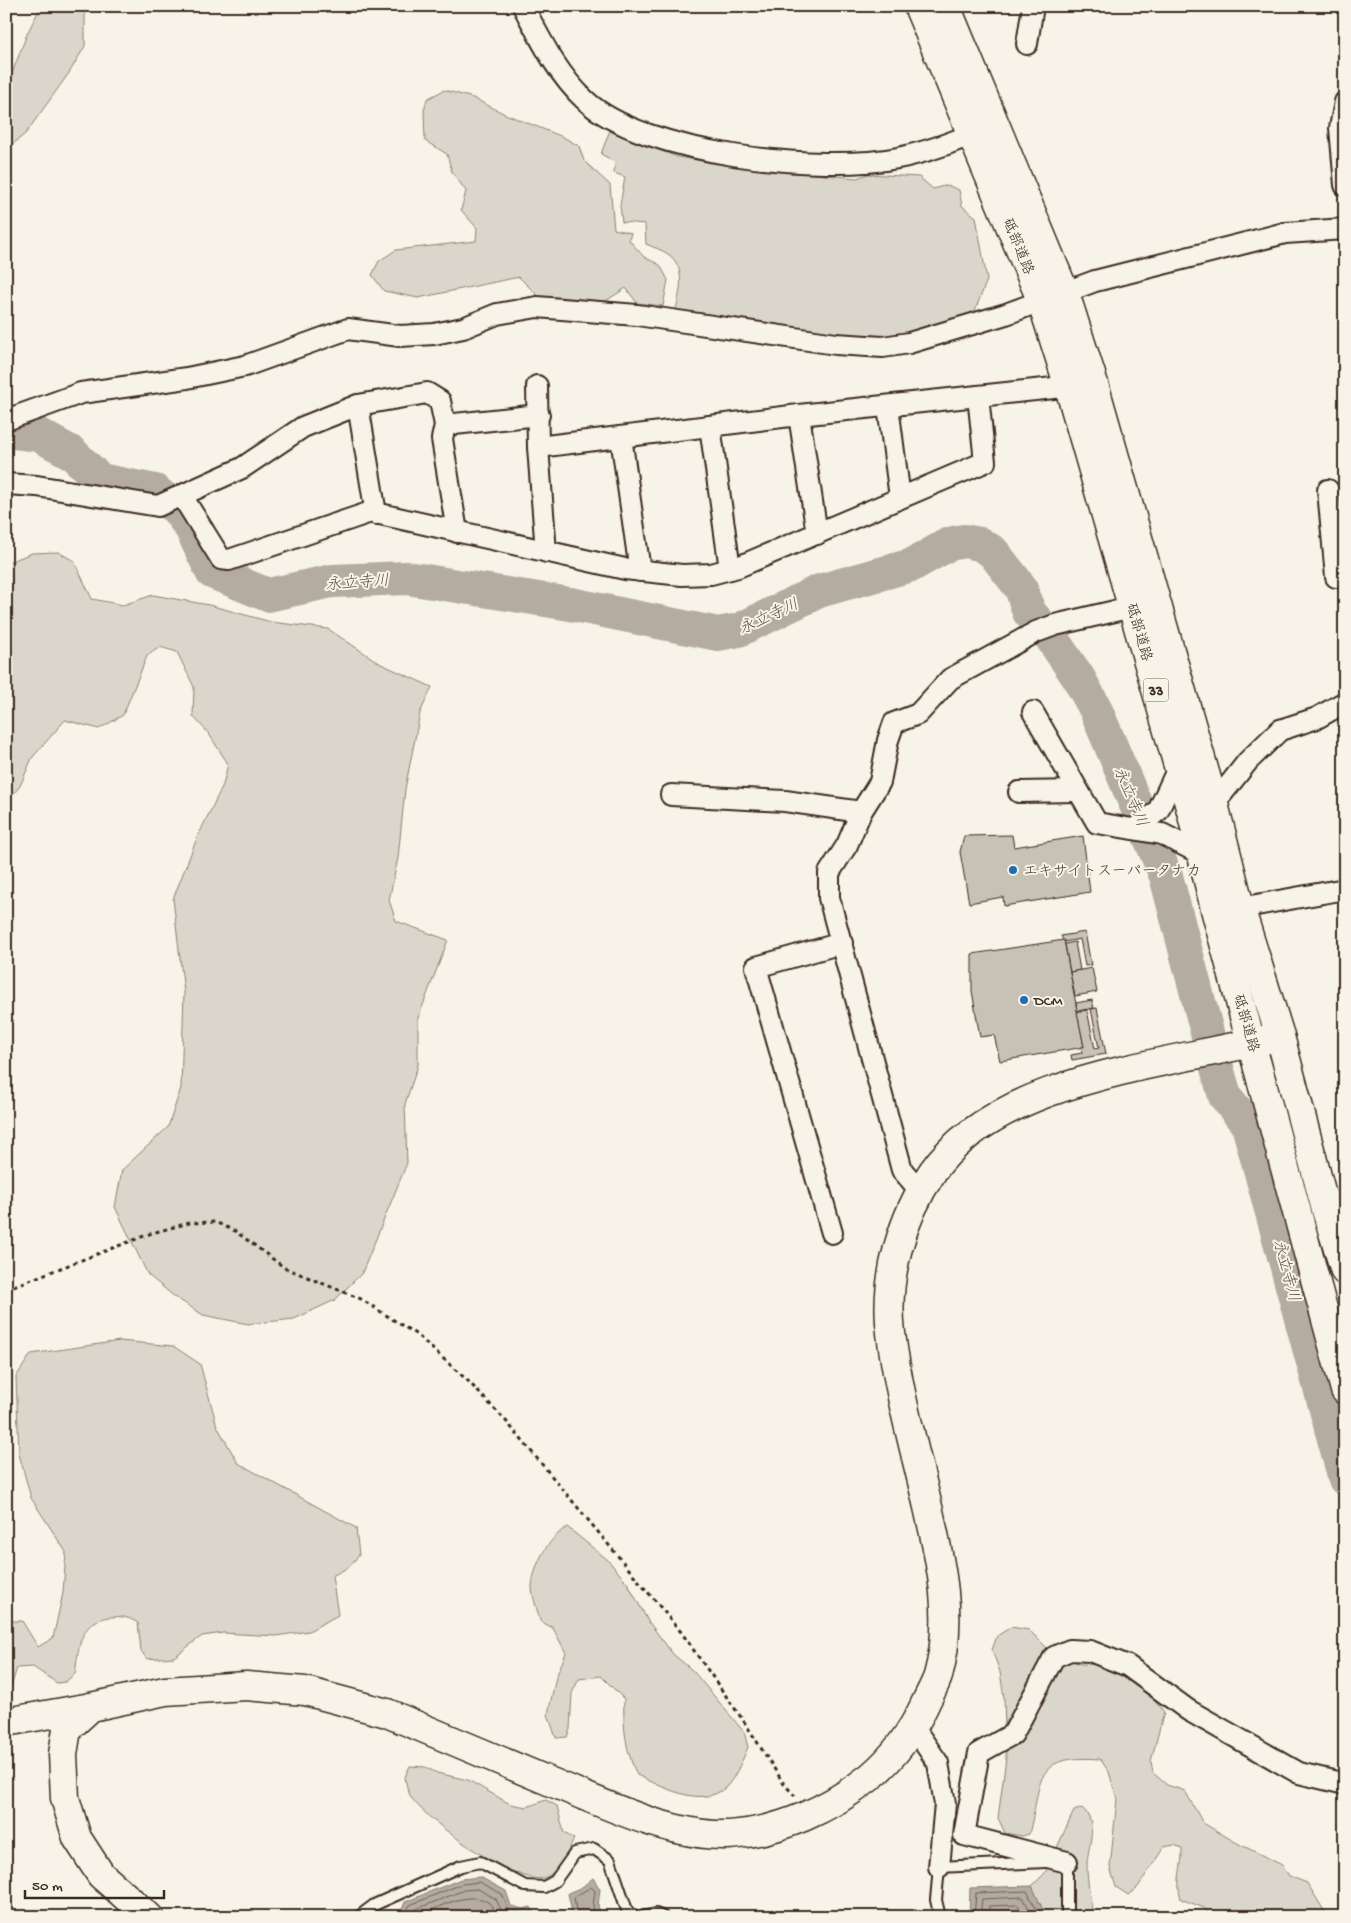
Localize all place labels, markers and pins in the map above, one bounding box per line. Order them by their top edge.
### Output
place label: エキサイトスーパータナカ [1023,863,1201,881]
marker: エキサイトスーパータナカ [1007,864,1019,876]
place label: DCM [1033,993,1063,1011]
marker: DCM [1018,994,1030,1006]

